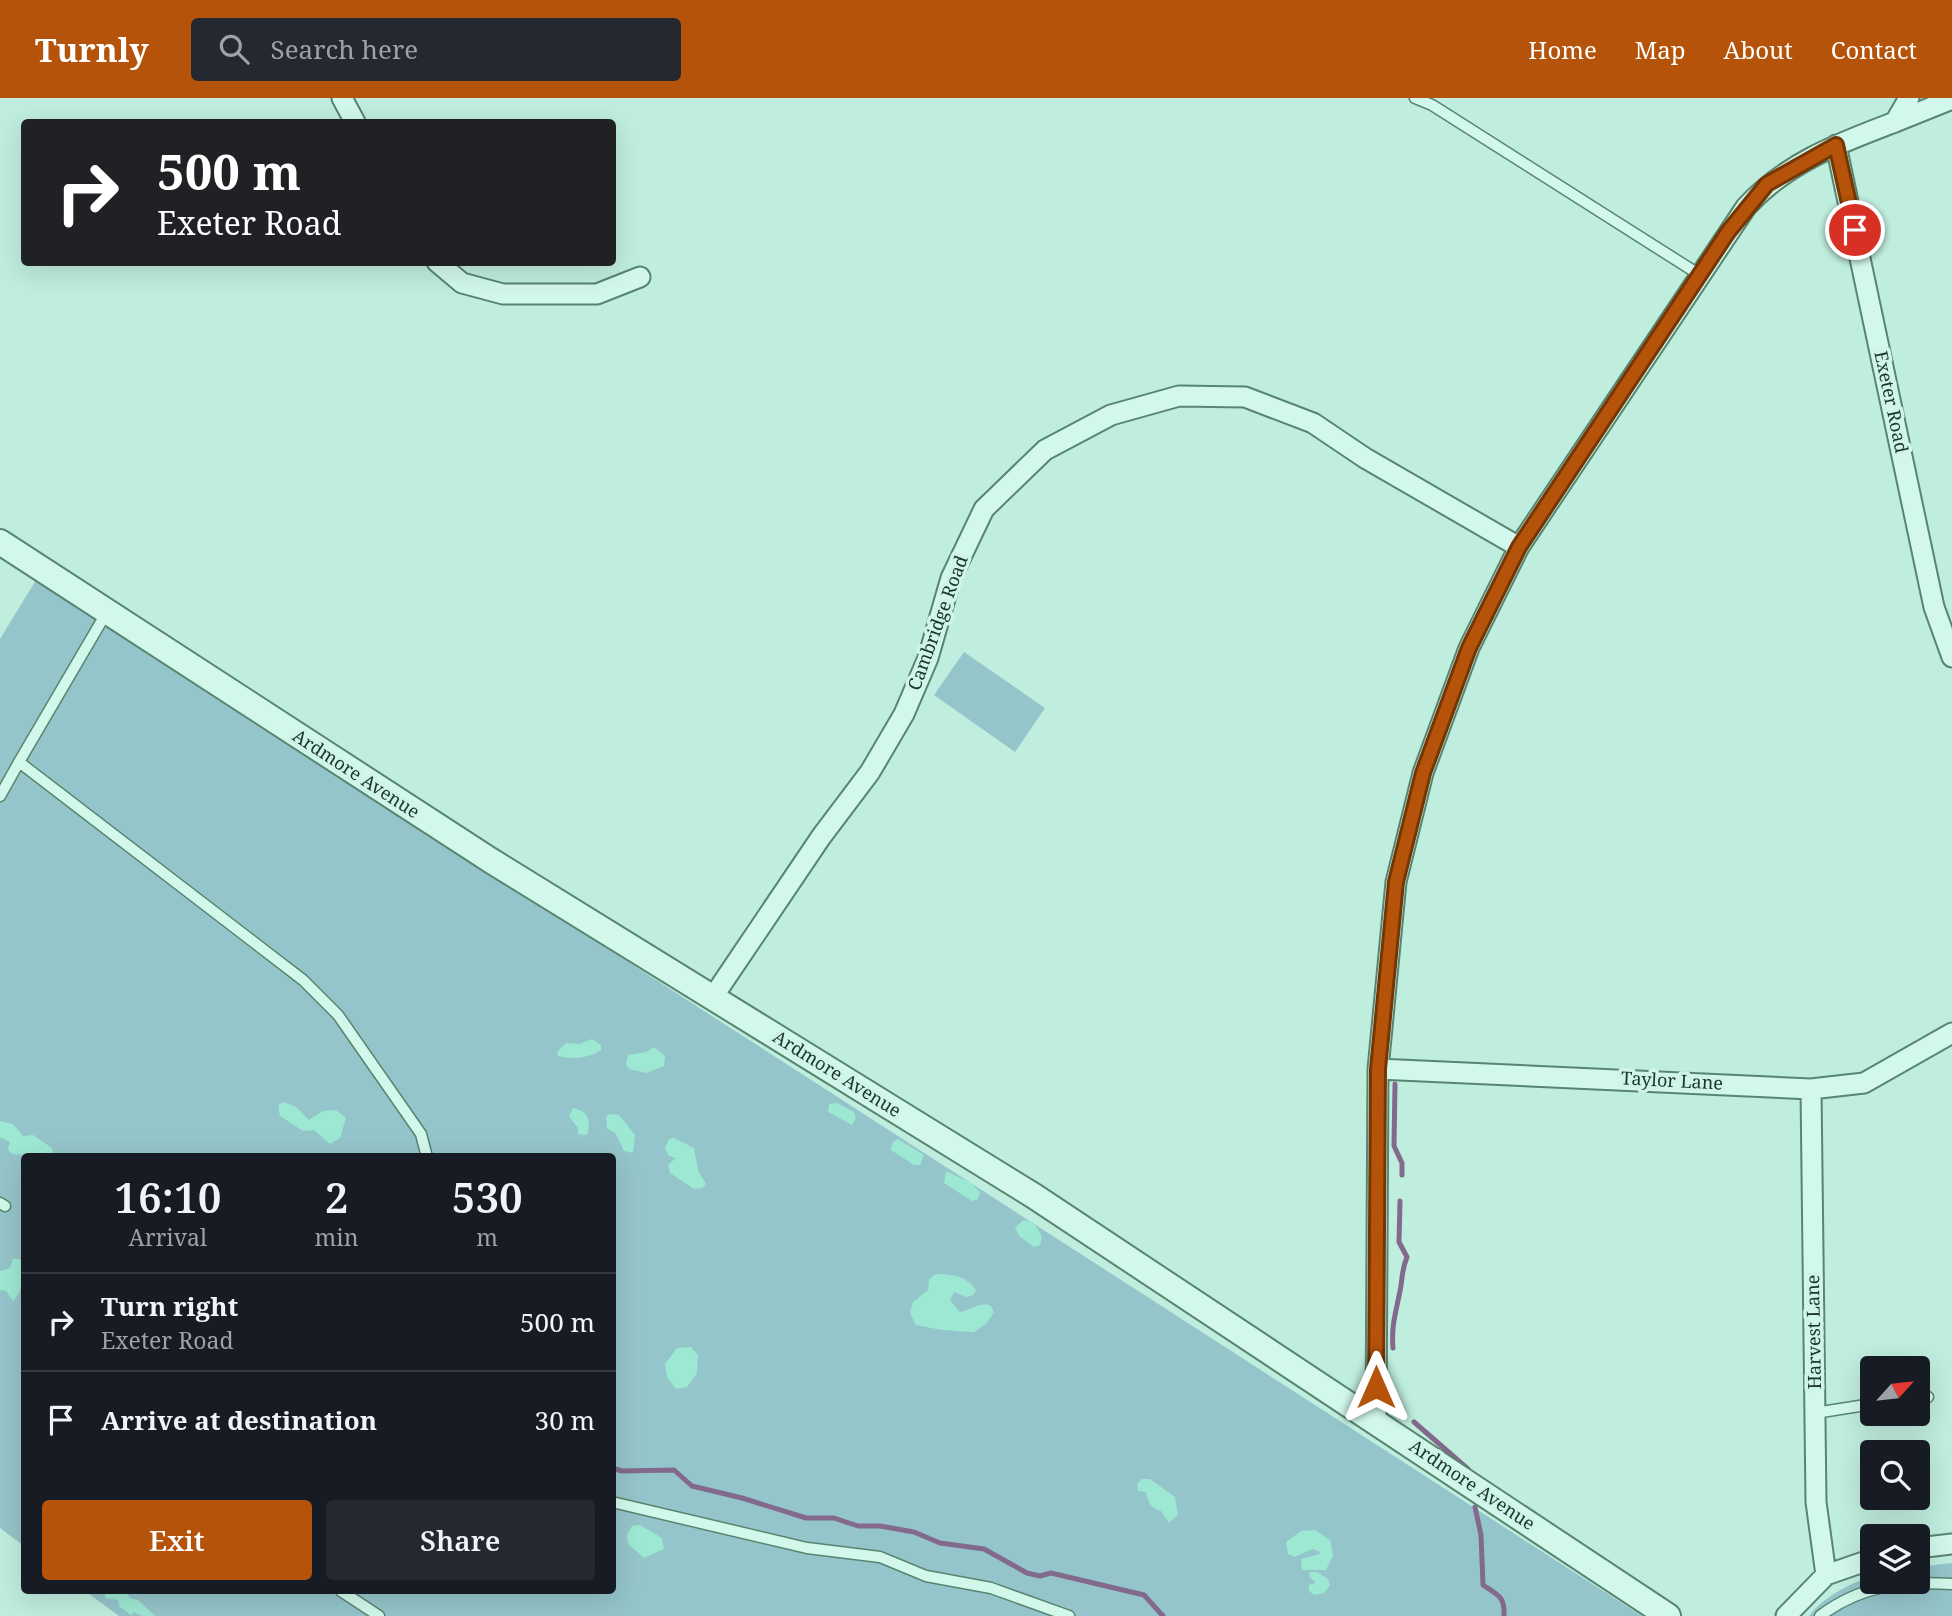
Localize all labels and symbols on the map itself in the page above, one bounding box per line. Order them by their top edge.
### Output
pin [1825,200,1885,260]
street label: Exeter Road [1869,349,1915,455]
street label: Cambridge Road [902,552,973,693]
street label: Ardmore Avenue [288,723,425,823]
street label: Ardmore Avenue [769,1024,906,1122]
street label: Taylor Lane [1620,1065,1724,1095]
street label: Harvest Lane [1800,1274,1826,1390]
position arrow [1339,1350,1413,1424]
north arrow [1860,1356,1930,1426]
street label: Ardmore Avenue [1405,1433,1540,1535]

